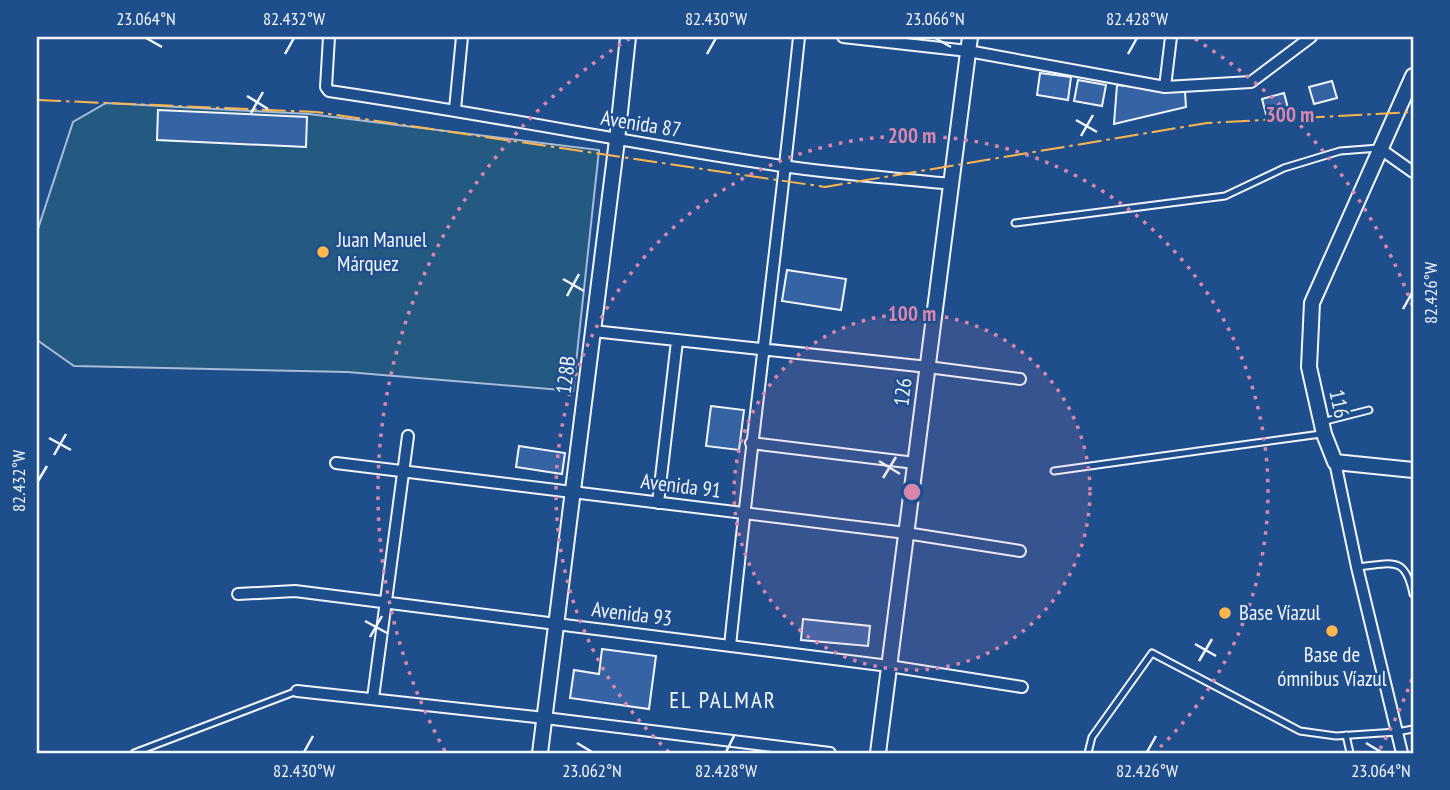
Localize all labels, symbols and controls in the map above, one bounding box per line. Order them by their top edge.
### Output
text: 23.064°N [116,7,176,30]
text: 82.432°W [263,7,325,30]
text: 82.430°W [685,7,747,30]
text: 23.066°N [905,7,965,30]
text: 82.428°W [1106,7,1168,30]
text: 300 m [1266,101,1314,128]
street label: Avenida 87 [599,104,683,143]
text: 200 m [888,122,936,149]
place label: Juan Manuel Márquez [336,226,427,277]
marker: Juan Manuel Márquez [315,244,331,260]
text: 82.426°W [1419,262,1442,324]
text: 100 m [888,300,936,327]
street label: 128B [550,354,581,396]
street label: 126 [887,376,918,408]
street label: 116 [1323,387,1356,421]
text: 82.432°W [7,450,30,512]
street label: Avenida 91 [639,467,723,504]
centre of rings [900,480,924,504]
street label: Avenida 93 [590,595,674,632]
place label: Base Víazul [1239,599,1321,626]
marker: Base Víazul [1217,605,1233,621]
marker: Base de ómnibus Víazul [1324,623,1340,639]
place label: Base de ómnibus Víazul [1277,641,1387,692]
district label: EL PALMAR [669,685,777,714]
text: 82.430°W [273,759,335,782]
text: 23.062°N [562,759,622,782]
text: 82.428°W [695,759,757,782]
text: 82.426°W [1116,759,1178,782]
text: 23.064°N [1351,759,1411,782]

